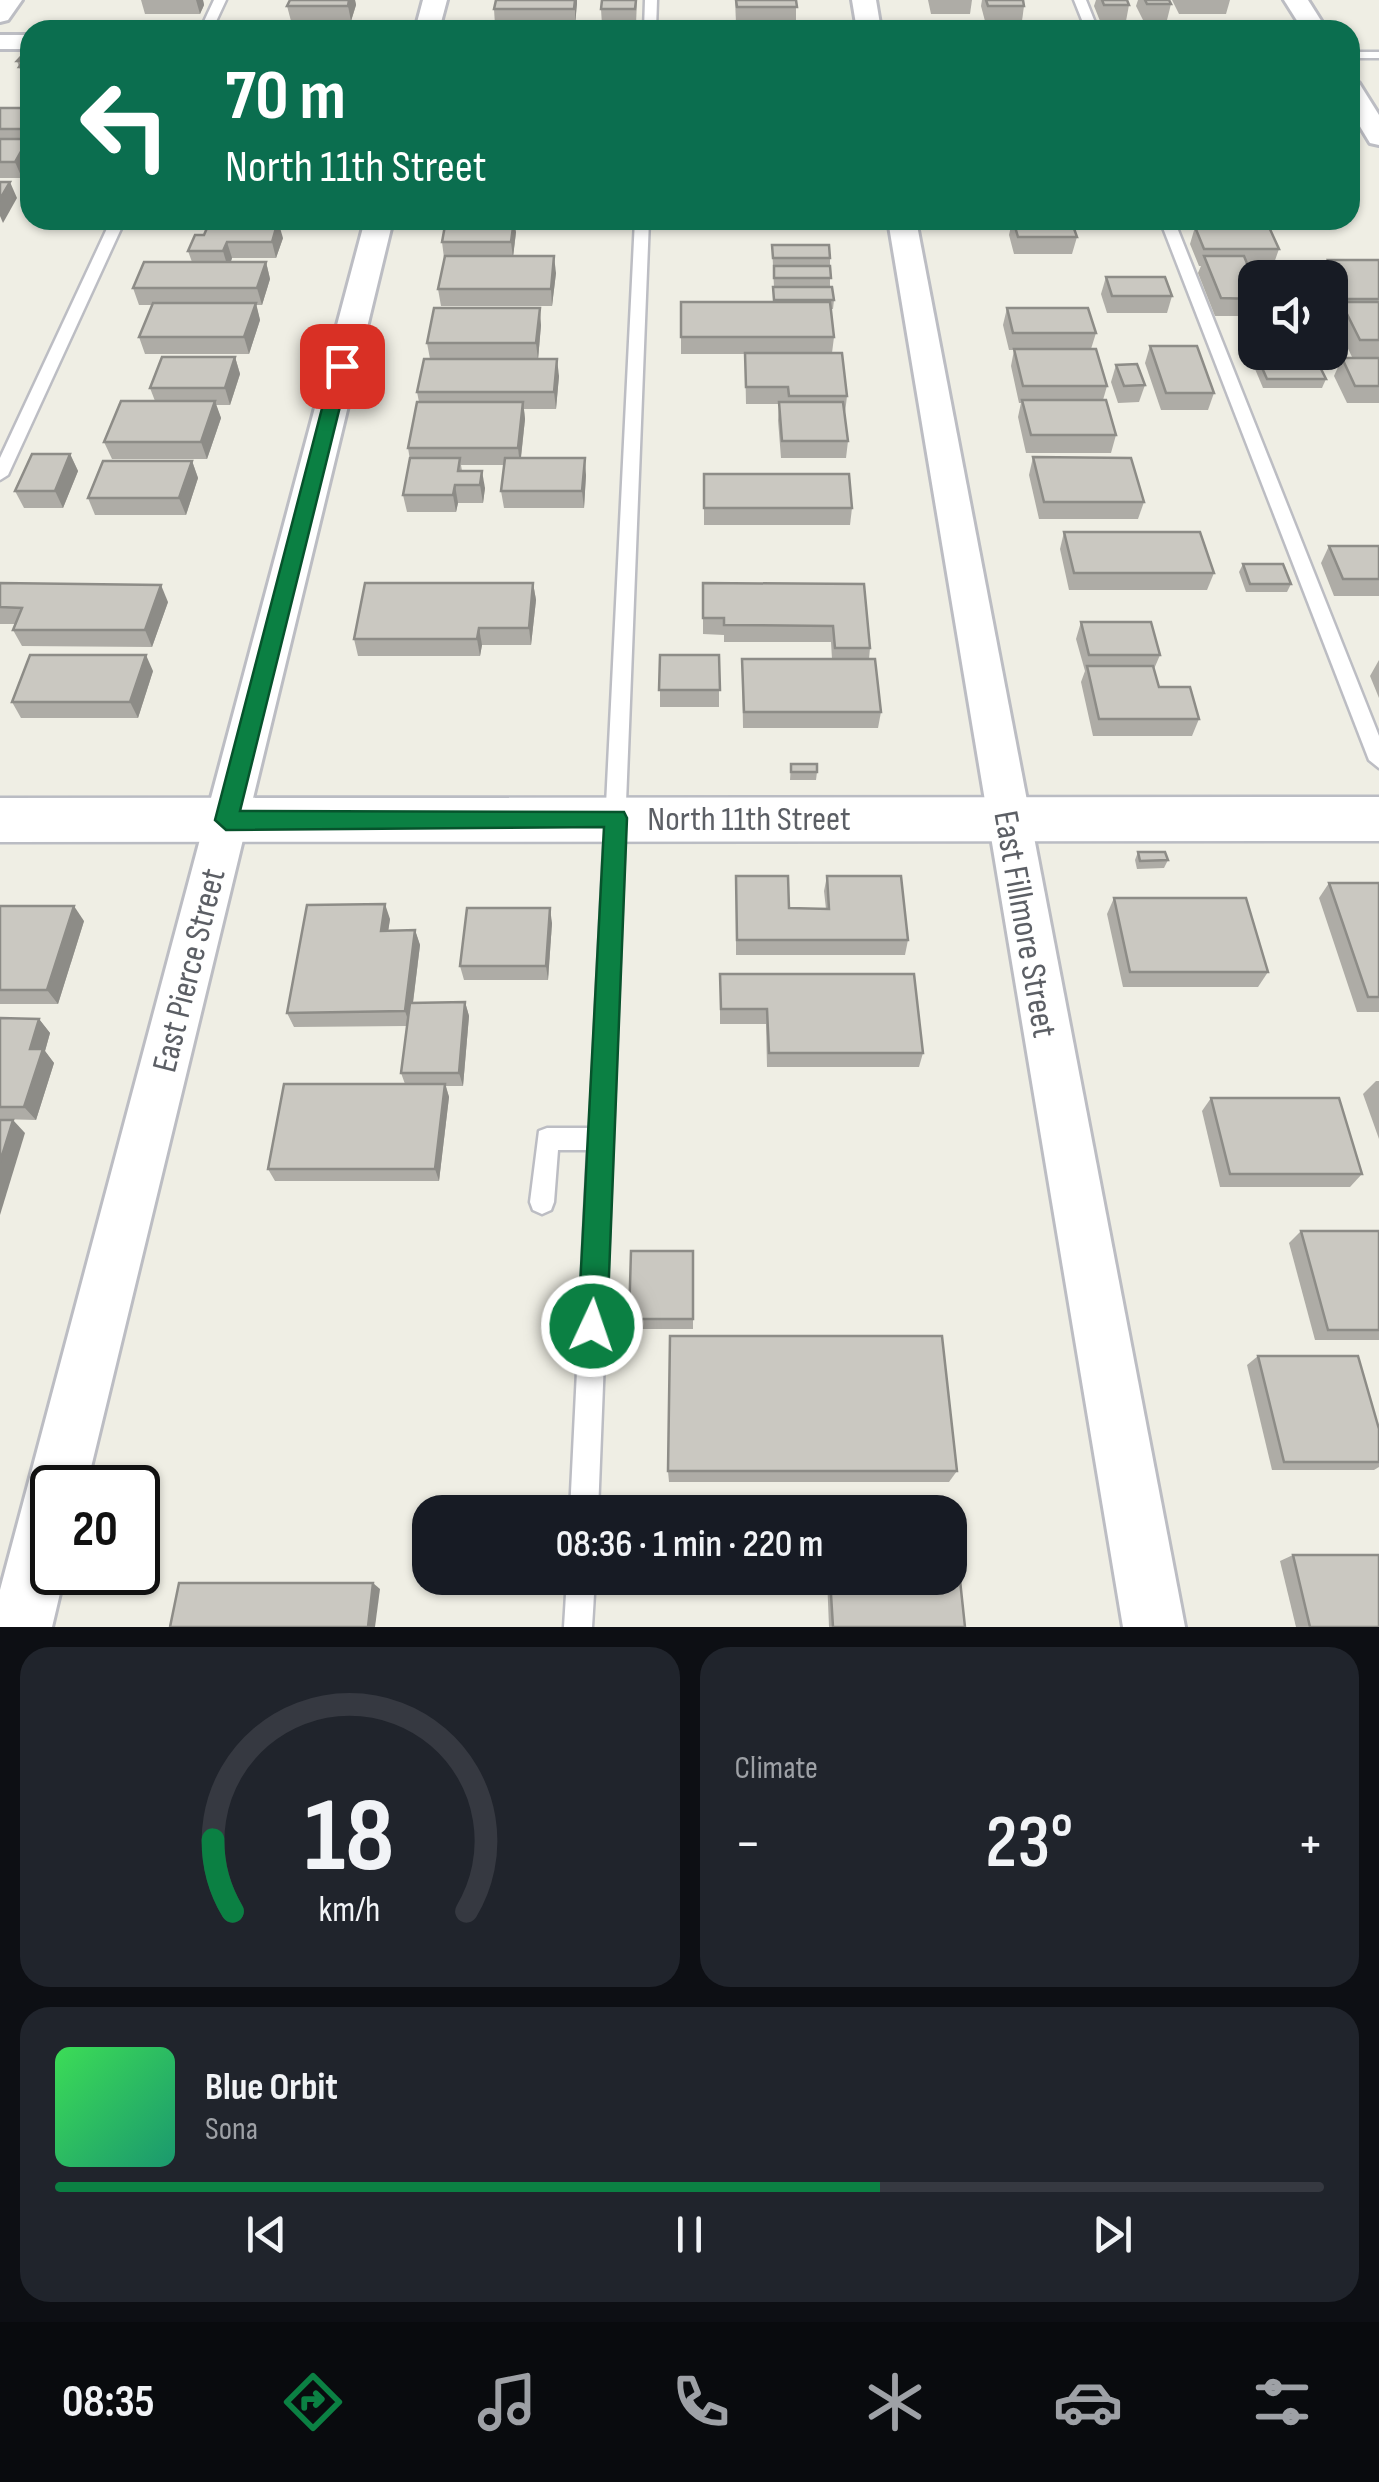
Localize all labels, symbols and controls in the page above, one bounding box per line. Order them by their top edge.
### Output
text: 70 m [225,55,346,139]
icon: left [60,60,190,190]
text: North 11th Street [225,140,487,195]
map controls [1238,260,1348,370]
button: sound [1238,260,1348,370]
pin [300,324,385,409]
icon: arrive [315,339,370,394]
street label: North 11th Street [647,798,851,841]
street label: East Fillmore Street [983,808,1066,1041]
street label: East Pierce Street [143,864,236,1077]
position arrow [540,1274,644,1378]
speed limit sign: 20 [30,1465,160,1595]
text: 08:36 · 1 min · 220 m [556,1522,823,1567]
text: Climate [735,1749,818,1788]
text: 18 [305,1775,395,1900]
text: 23° [985,1798,1073,1889]
text: − [735,1811,761,1878]
text: + [1297,1811,1324,1878]
text: km/h [319,1889,381,1932]
text: Blue Orbit [205,2065,338,2110]
text: Sona [205,2110,258,2149]
icon: previous [239,2207,294,2262]
icon: pause [662,2207,717,2262]
icon: next [1085,2207,1140,2262]
icon: directions [278,2367,348,2437]
icon: music [472,2367,542,2437]
icon: phone [666,2367,736,2437]
icon: climate [860,2367,930,2437]
icon: car [1053,2367,1123,2437]
icon: filters [1247,2367,1317,2437]
text: 08:35 [62,2375,155,2430]

